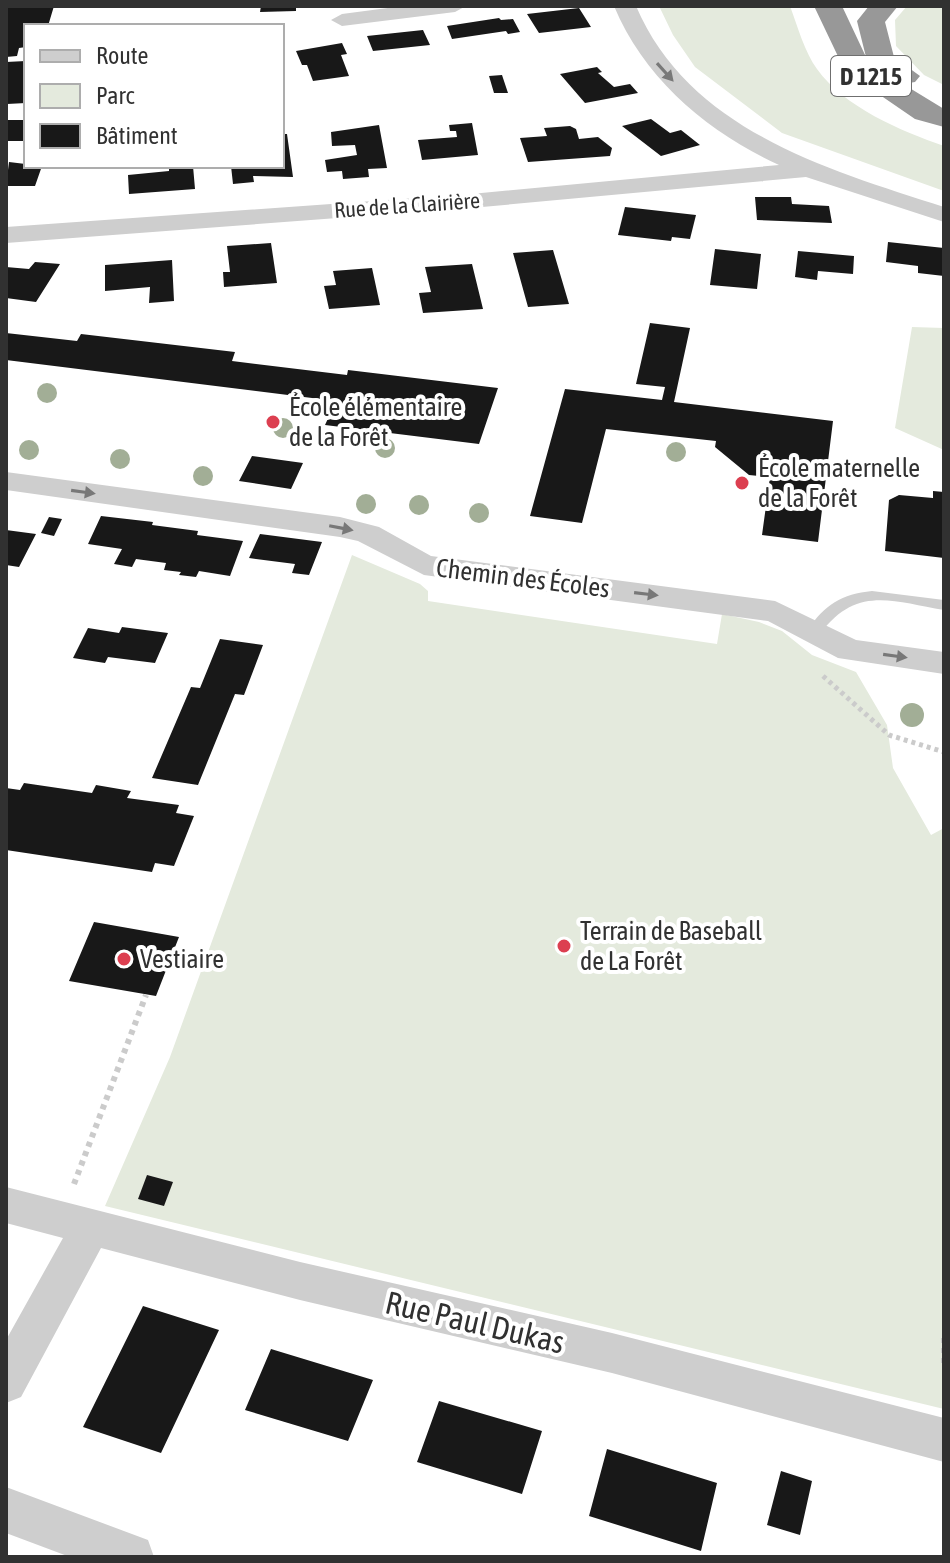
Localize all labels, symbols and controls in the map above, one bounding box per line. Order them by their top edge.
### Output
legend [24,24,284,168]
text: Route [96,42,148,69]
road number: D 1215 [831,56,911,96]
one-way arrow [656,62,674,81]
text: Parc [96,82,135,109]
text: Bâtiment [96,122,178,149]
street label: Rue de la Clairière [333,187,481,223]
place label: École élémentaire de la Forêt [289,392,462,452]
marker: École élémentaire de la Forêt [264,413,282,431]
place label: École maternelle de la Forêt [758,453,920,513]
marker: École maternelle de la Forêt [733,474,751,492]
one-way arrow [71,486,96,499]
one-way arrow [328,523,353,535]
street label: Chemin des Écoles [435,552,611,604]
one-way arrow [634,588,659,601]
one-way arrow [883,650,908,663]
place label: Terrain de Baseball de La Forêt [580,916,762,976]
marker: Terrain de Baseball de La Forêt [555,937,573,955]
place label: Vestiaire [140,944,224,974]
marker: Vestiaire [115,950,133,968]
street label: Rue Paul Dukas [382,1283,568,1361]

